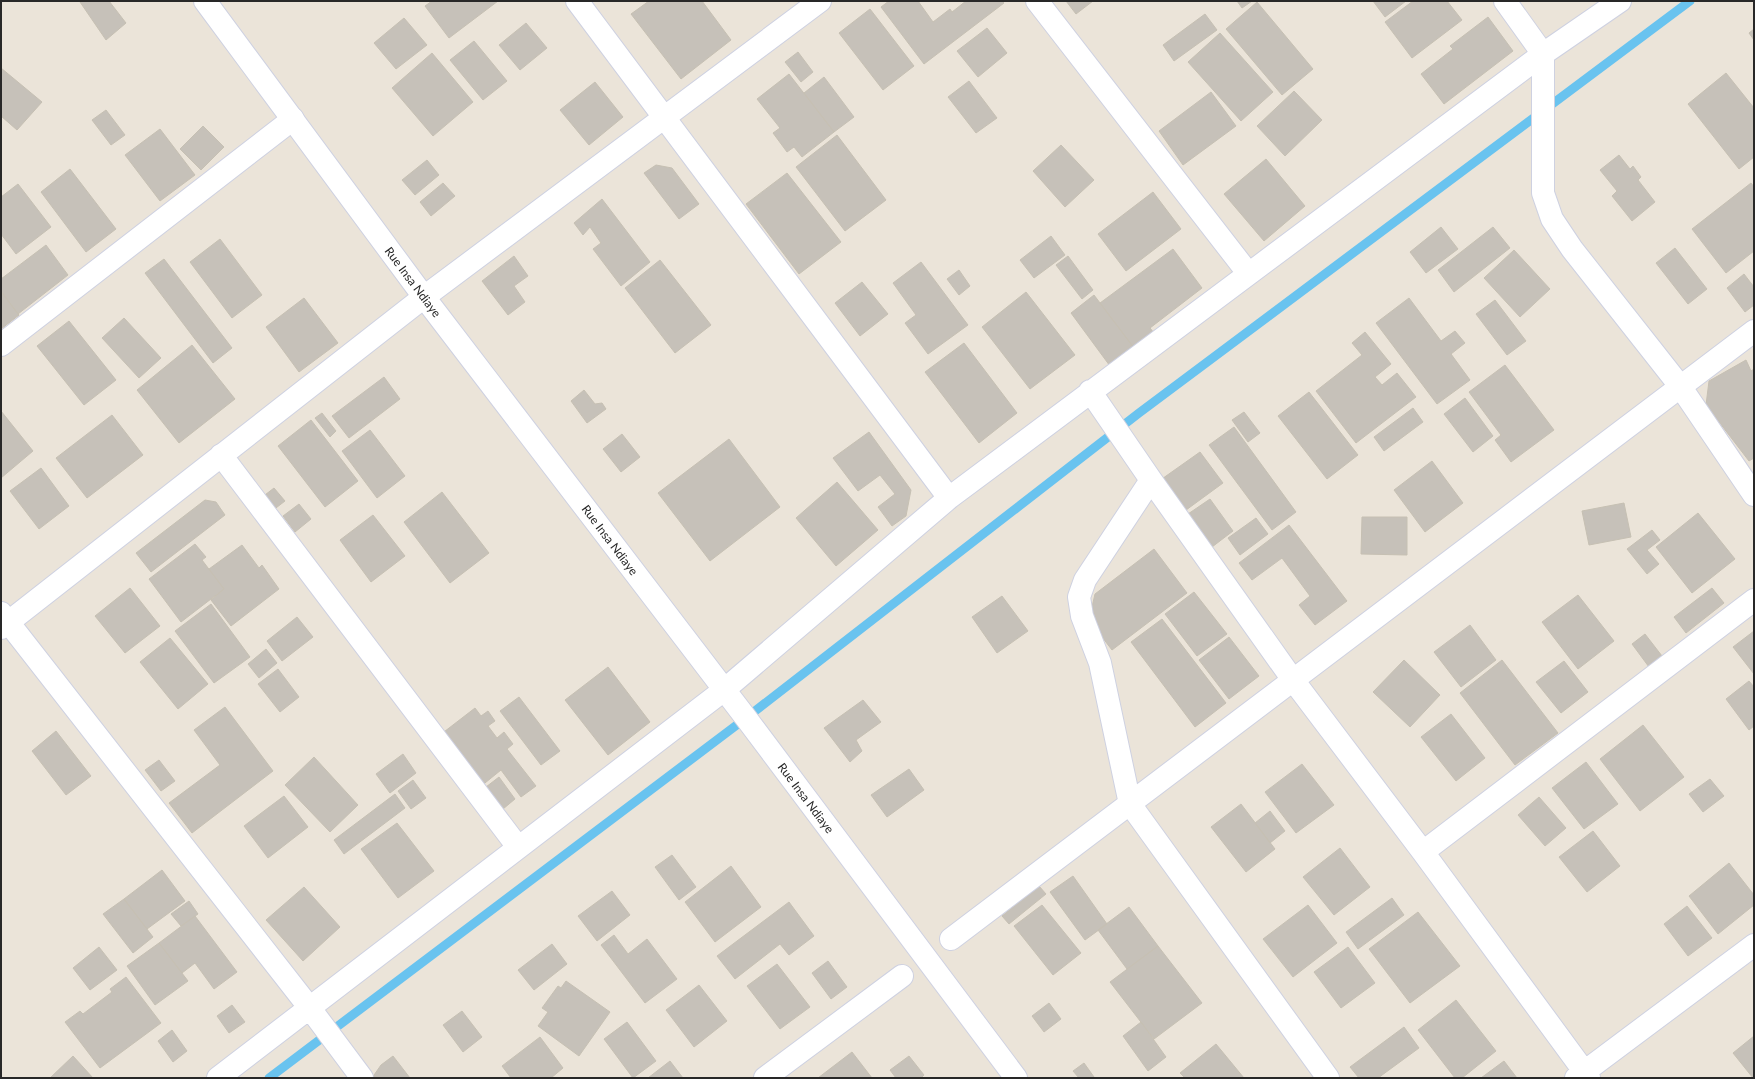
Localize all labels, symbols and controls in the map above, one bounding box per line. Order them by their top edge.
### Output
street label: Rue Insa Ndiaye [382,244,444,320]
street label: Rue Insa Ndiaye [579,502,641,578]
street label: Rue Insa Ndiaye [775,760,837,836]

